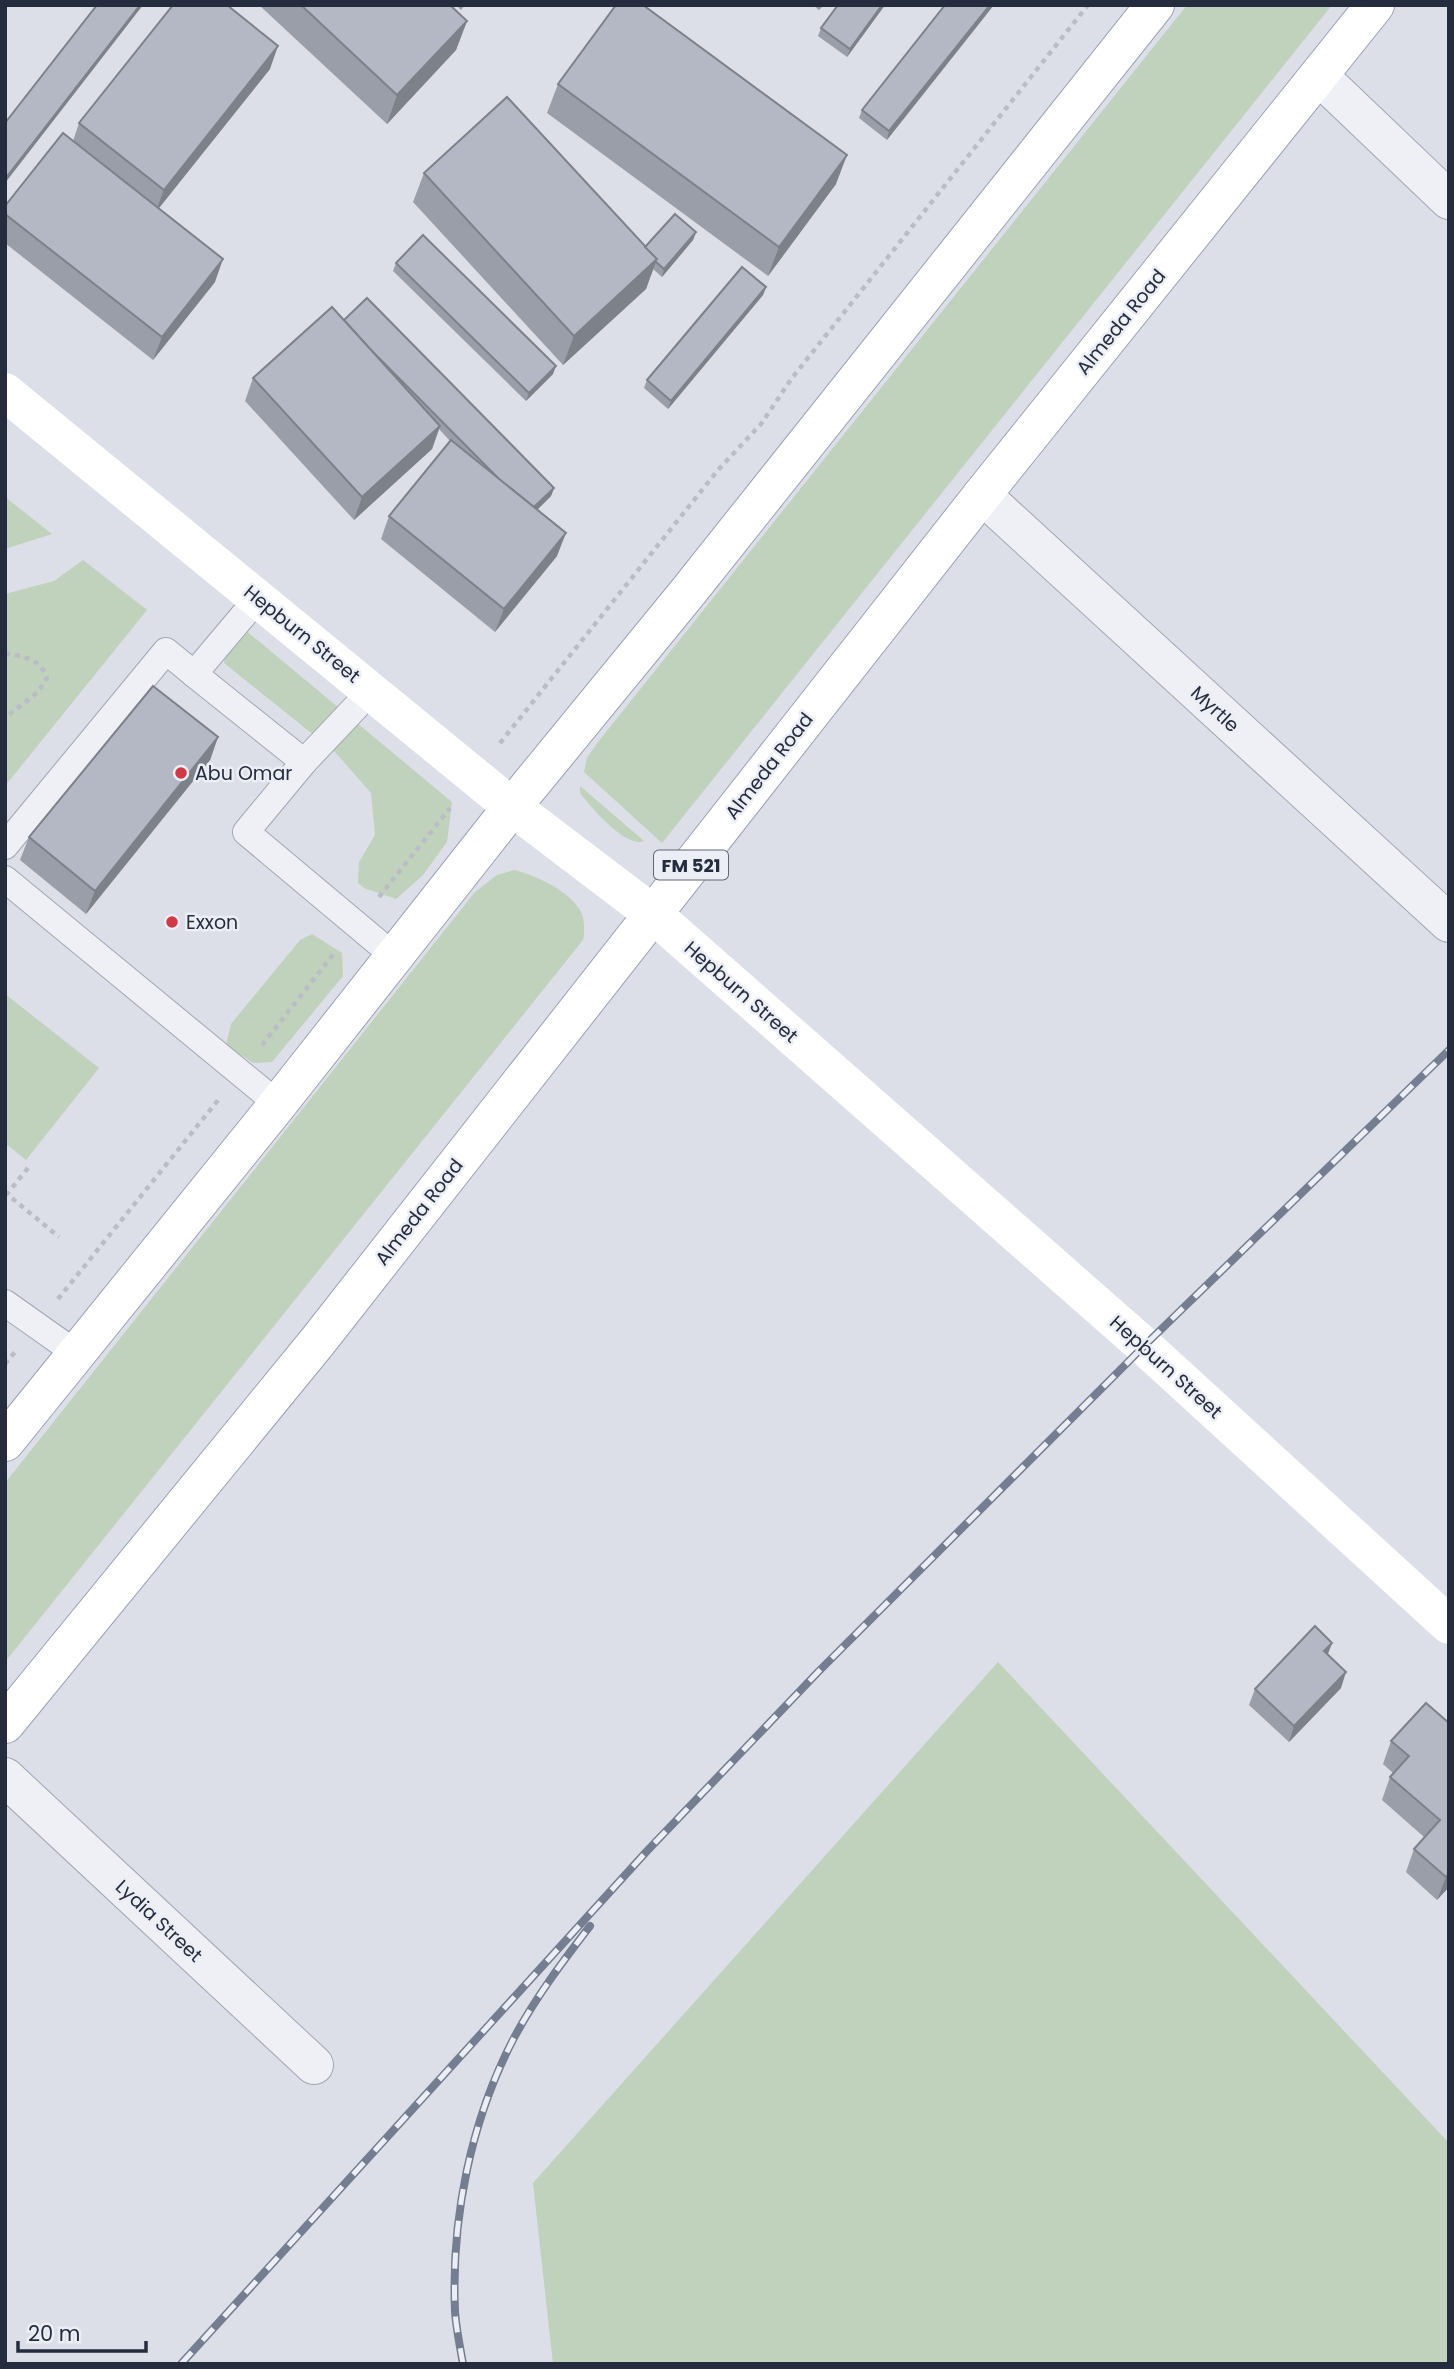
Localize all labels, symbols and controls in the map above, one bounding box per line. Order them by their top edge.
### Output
street label: Almeda Road [1070,263,1172,381]
street label: Hepburn Street [238,579,366,689]
street label: Myrtle [1185,680,1245,738]
street label: Almeda Road [719,707,819,825]
place label: Abu Omar [195,760,292,787]
marker: Abu Omar [173,765,189,781]
road number: FM 521 [654,850,728,880]
place label: Exxon [186,909,238,936]
marker: Exxon [164,914,180,930]
street label: Hepburn Street [678,935,804,1049]
street label: Almeda Road [369,1153,469,1271]
street label: Hepburn Street [1104,1309,1228,1425]
street label: Lydia Street [110,1874,208,1968]
scale bar [18,2310,145,2354]
text: 20 m [28,2319,81,2348]

